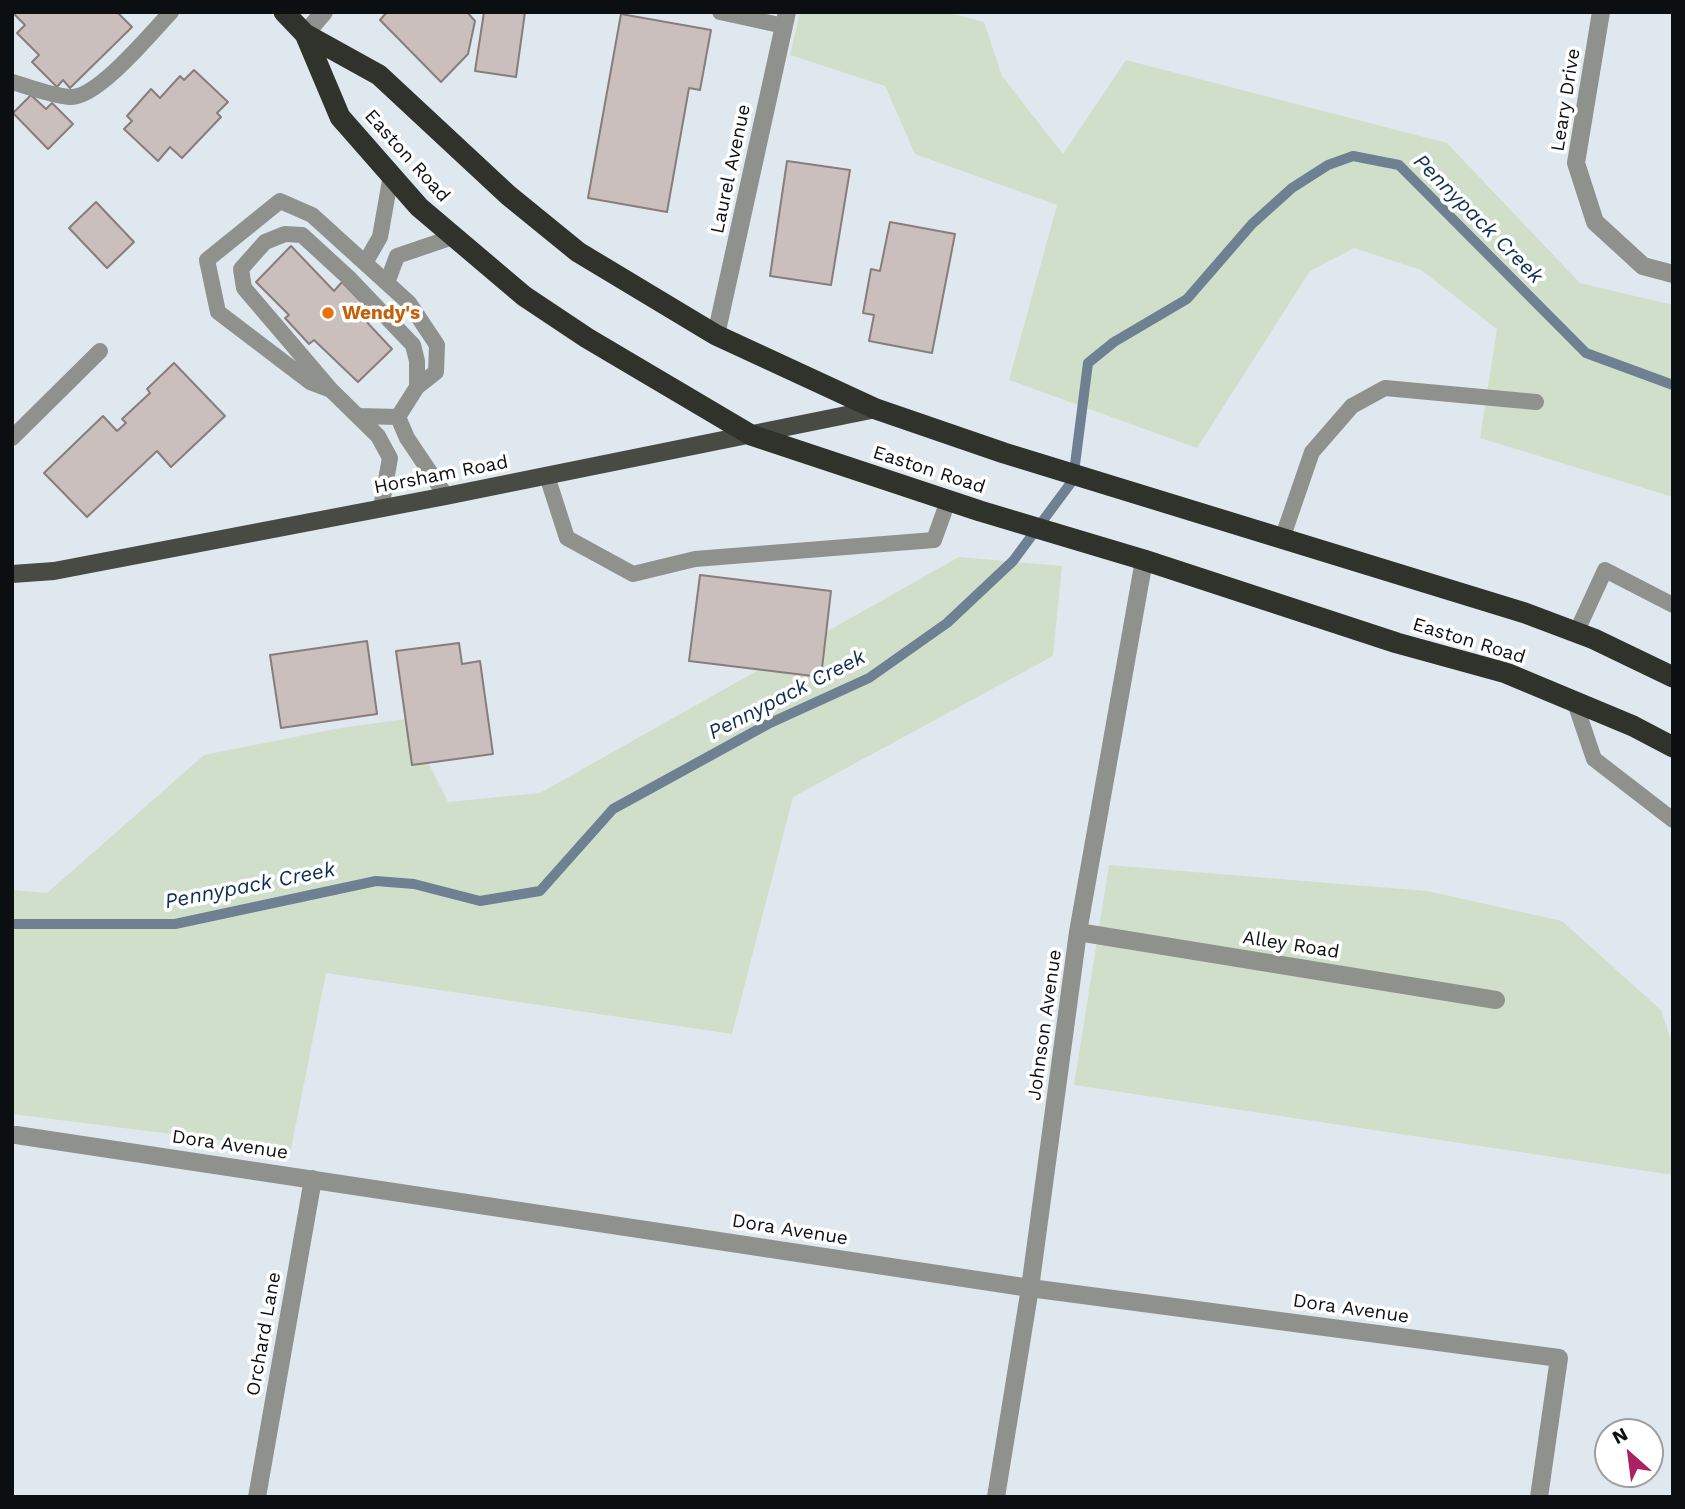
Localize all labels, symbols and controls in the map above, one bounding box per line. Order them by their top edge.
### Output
street label: Leary Drive [1547,47,1585,153]
street label: Laurel Avenue [706,102,756,236]
street label: Easton Road [359,105,455,207]
water label: Pennypack Creek [1408,149,1548,289]
place label: Wendy's [342,302,420,324]
marker: Wendy's [320,305,336,321]
street label: Easton Road [870,441,988,499]
street label: Horsham Road [372,451,510,499]
street label: Easton Road [1410,613,1528,669]
water label: Pennypack Creek [704,644,870,746]
water label: Pennypack Creek [163,857,337,915]
street label: Alley Road [1241,926,1341,964]
street label: Johnson Avenue [1023,948,1067,1102]
street label: Dora Avenue [170,1126,290,1164]
street label: Dora Avenue [730,1210,850,1250]
street label: Orchard Lane [242,1270,286,1398]
street label: Dora Avenue [1291,1290,1411,1328]
north arrow [1594,1418,1664,1488]
text: N [1608,1422,1631,1449]

